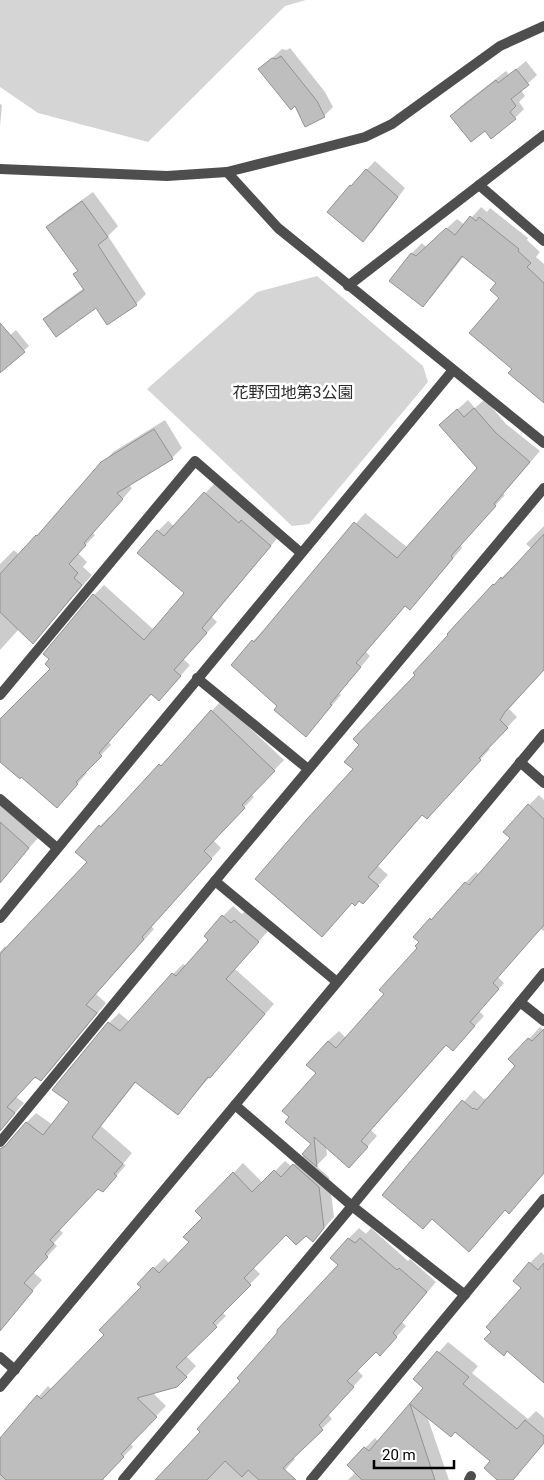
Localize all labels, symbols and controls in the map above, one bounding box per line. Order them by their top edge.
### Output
park label: 花野団地第3公園 [233,383,354,402]
scale bar [374,1438,454,1470]
text: 20 m [382,1446,416,1464]

